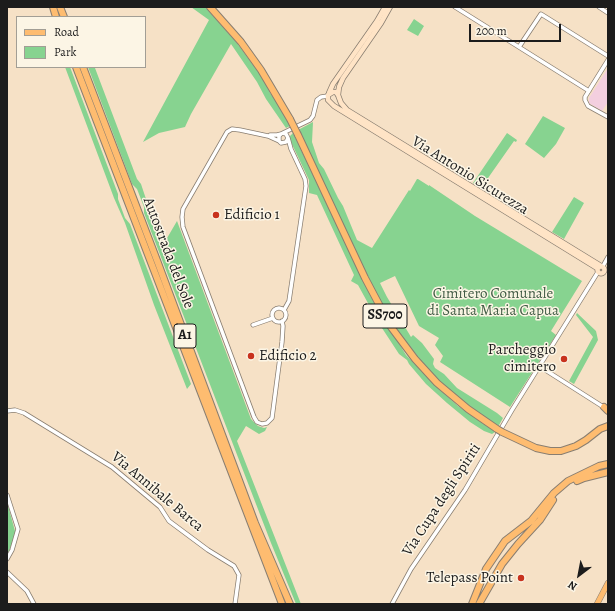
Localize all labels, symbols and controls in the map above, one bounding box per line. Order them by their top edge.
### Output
legend [16,16,146,68]
scale bar [471,16,563,42]
text: 200 m [476,23,507,39]
text: Road [54,24,79,40]
text: Park [54,44,77,60]
street label: Via Antonio Sicurezza [408,133,532,219]
street label: Autostrada del Sole [139,195,197,311]
place label: Edificio 1 [224,206,280,224]
marker: Edificio 1 [211,210,221,220]
park label: Cimitero Comunale di Santa Maria Capua [427,285,559,320]
road number: SS700 [363,304,407,328]
road number: A1 [174,324,196,348]
place label: Parcheggio cimitero [488,341,556,376]
place label: Edificio 2 [259,347,317,365]
marker: Edificio 2 [246,351,256,361]
marker: Parcheggio cimitero [559,354,569,364]
street label: Via Cupa degli Spiriti [399,440,485,560]
street label: Via Annibale Barca [107,448,207,536]
north arrow [559,555,599,595]
place label: Telepass Point [426,569,513,587]
marker: Telepass Point [516,573,526,583]
text: N [565,577,580,594]

